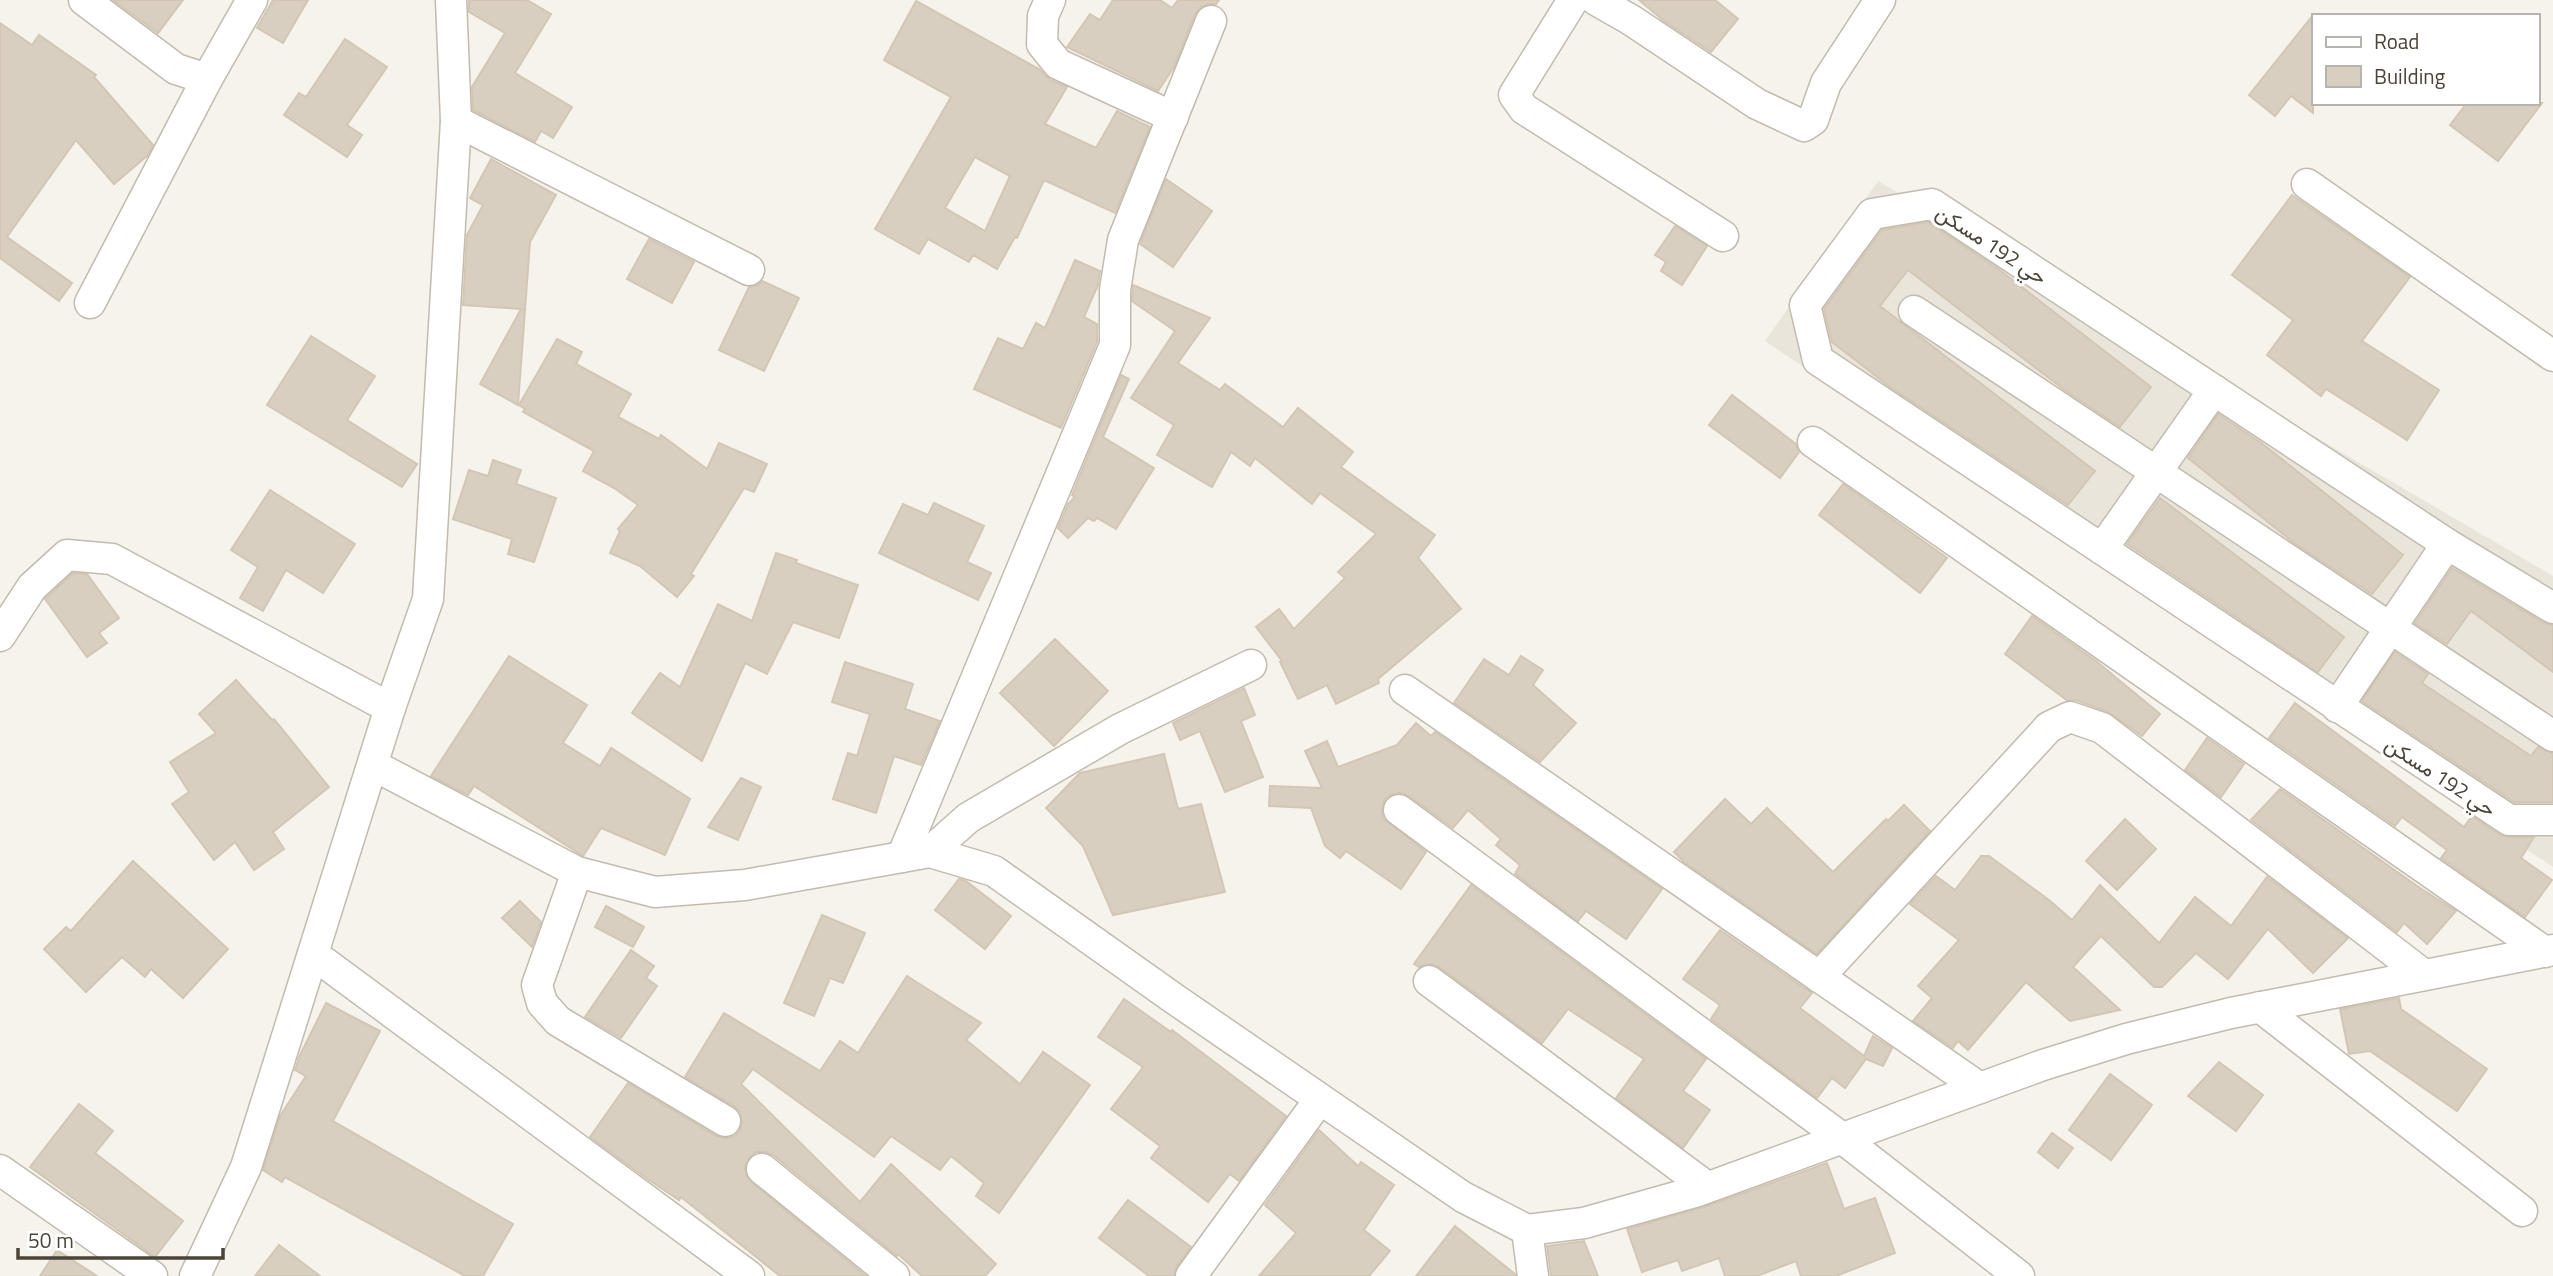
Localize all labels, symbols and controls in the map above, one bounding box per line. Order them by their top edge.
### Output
legend [2312,14,2539,105]
text: Road [2374,25,2419,57]
text: Building [2374,60,2446,92]
street label: حي 192 مسكن [1929,196,2054,294]
street label: حي 192 مسكن [2378,728,2503,826]
scale bar [18,1216,222,1260]
text: 50 m [28,1224,74,1256]

